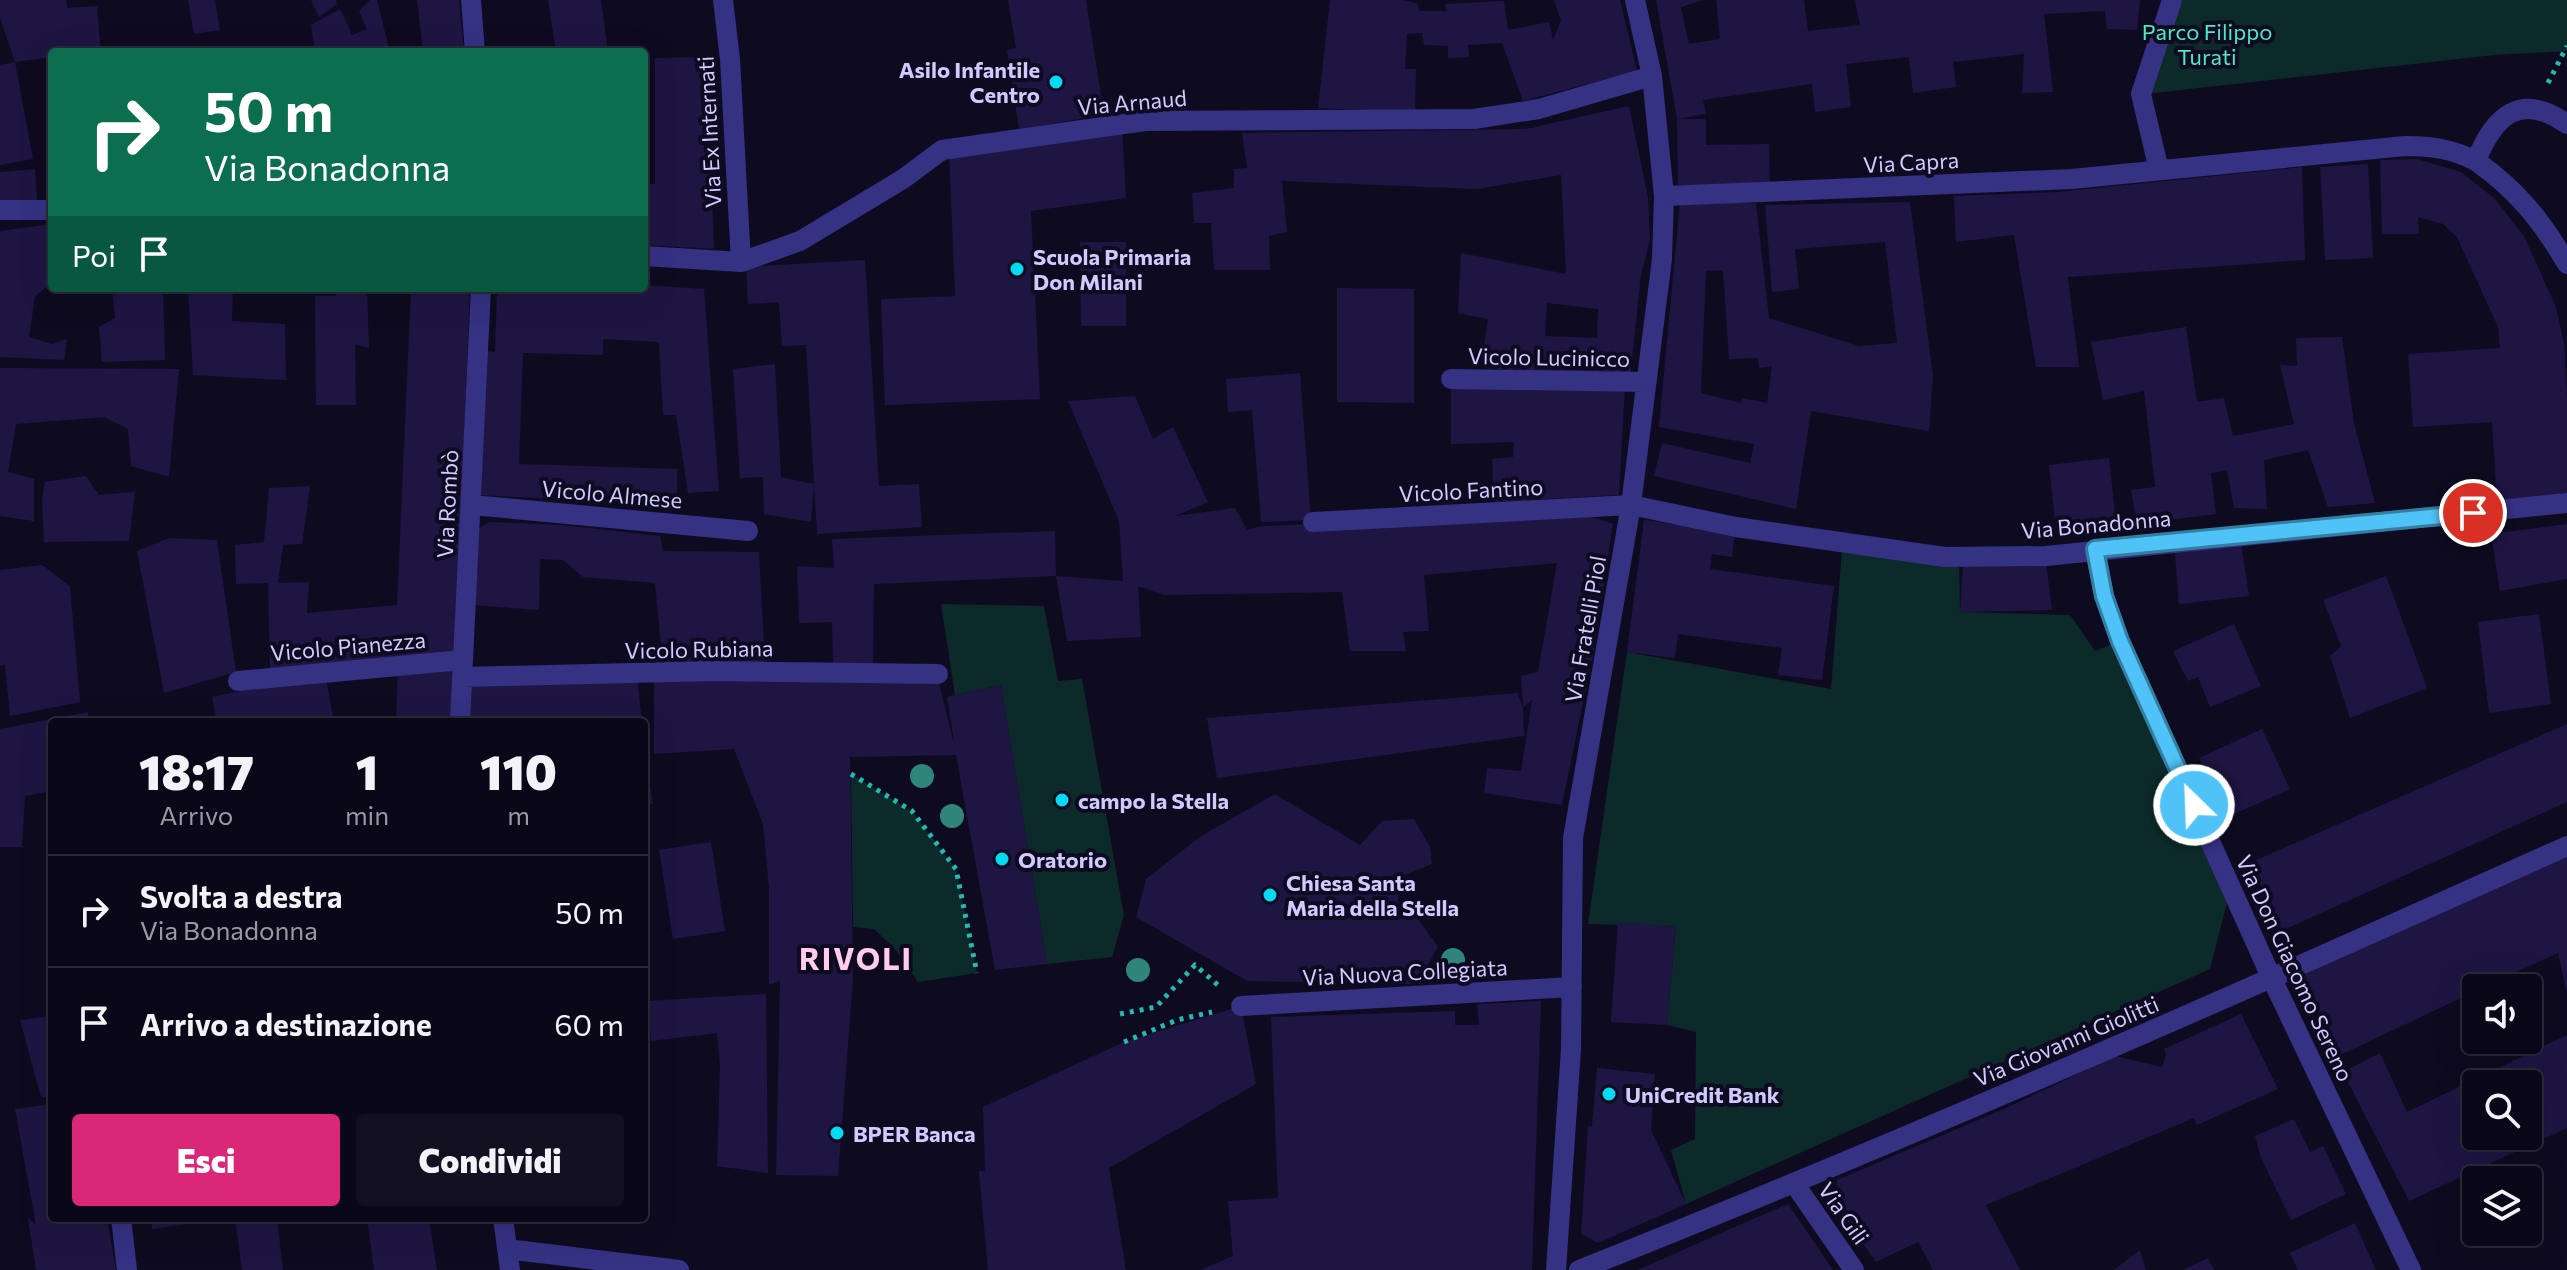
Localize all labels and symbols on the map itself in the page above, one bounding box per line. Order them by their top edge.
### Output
park label: Parco Filippo Turati [2142,18,2272,70]
street label: Via Ex Internati [692,55,726,209]
place label: Asilo Infantile Centro [899,56,1040,108]
marker: Asilo Infantile Centro [1047,73,1065,91]
street label: Via Arnaud [1076,84,1188,120]
street label: Via Capra [1862,146,1960,178]
place label: Scuola Primaria Don Milani [1033,243,1191,295]
marker: Scuola Primaria Don Milani [1008,260,1026,278]
street label: Vicolo Lucinicco [1468,342,1630,372]
street label: Via Rombò [431,449,463,559]
street label: Vicolo Fantino [1398,473,1544,507]
street label: Vicolo Almese [541,474,683,514]
pin [2439,479,2507,547]
street label: Via Bonadonna [2020,504,2172,544]
street label: Via Fratelli Piol [1559,554,1611,704]
street label: Vicolo Pianezza [269,626,427,666]
street label: Vicolo Rubiana [624,634,774,664]
position arrow [2152,763,2236,847]
place label: campo la Stella [1078,787,1229,814]
marker: campo la Stella [1053,791,1071,809]
place label: Oratorio [1018,846,1107,873]
marker: Oratorio [993,850,1011,868]
street label: Via Don Giacomo Sereno [2231,850,2359,1086]
place label: Chiesa Santa Maria della Stella [1286,869,1459,921]
marker: Chiesa Santa Maria della Stella [1261,886,1279,904]
district label: RIVOLI [799,939,913,976]
street label: Via Nuova Collegiata [1302,953,1508,991]
street label: Via Giovanni Giolitti [1969,990,2163,1092]
place label: UniCredit Bank [1625,1081,1780,1108]
marker: UniCredit Bank [1600,1085,1618,1103]
place label: BPER Banca [853,1120,976,1147]
marker: BPER Banca [828,1124,846,1142]
street label: Via Gili [1813,1177,1875,1249]

